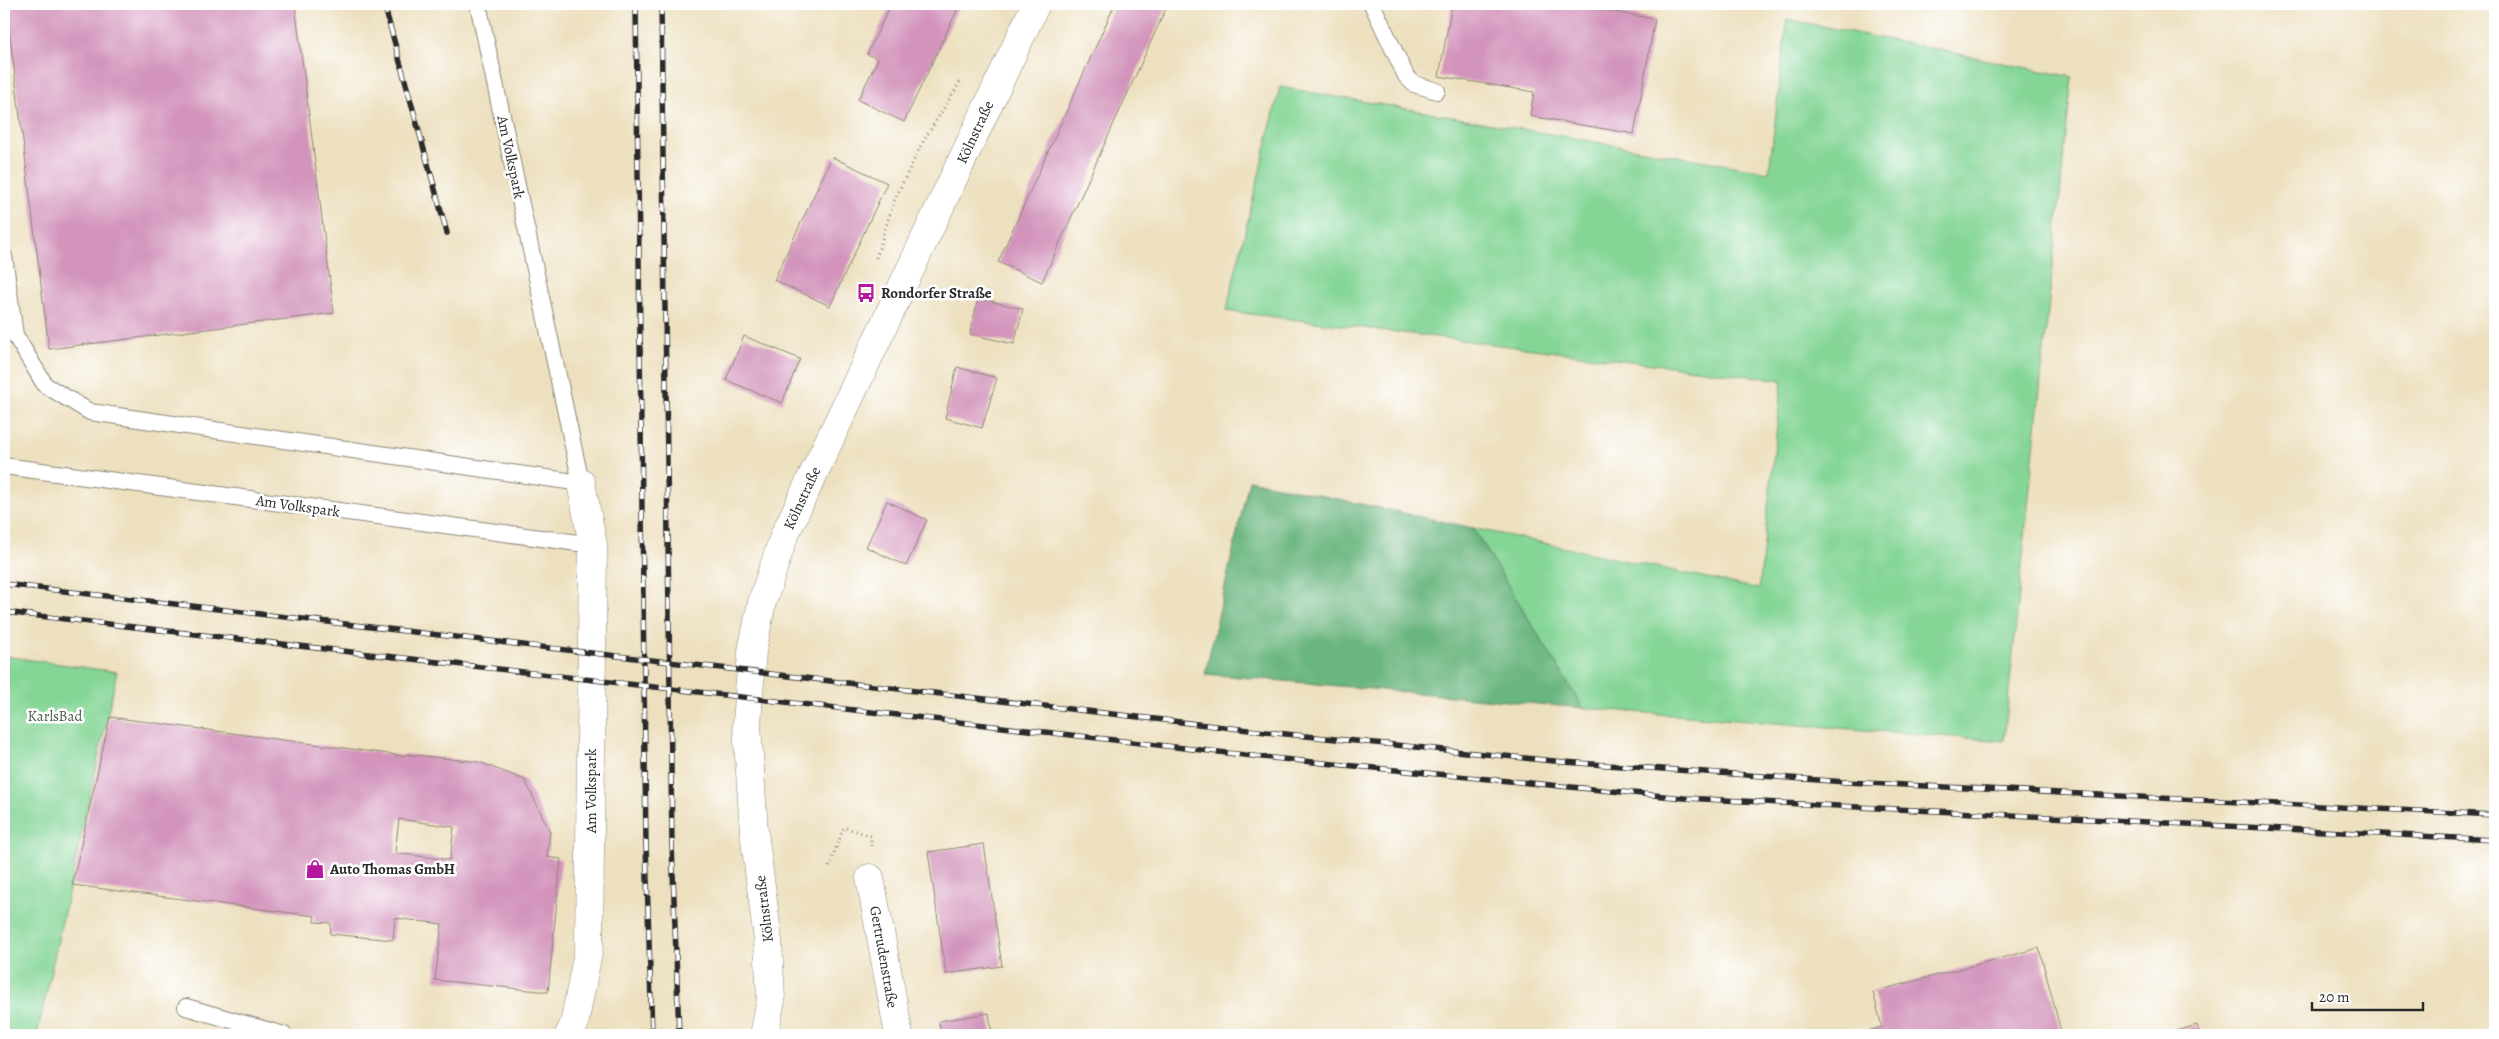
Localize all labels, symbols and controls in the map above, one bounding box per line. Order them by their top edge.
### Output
street label: Kölnstraße [952,97,998,167]
street label: Am Volkspark [492,113,530,201]
bus stop icon: Rondorfer Straße [855,282,877,304]
place label: Rondorfer Straße [881,283,992,303]
street label: Kölnstraße [779,463,825,533]
street label: Am Volkspark [254,490,342,522]
park label: KarlsBad [27,706,84,726]
street label: Am Volkspark [581,748,601,834]
shop icon: Auto Thomas GmbH [304,858,326,880]
place label: Auto Thomas GmbH [329,859,455,879]
street label: Kölnstraße [750,874,778,944]
street label: Gertrudenstraße [865,904,903,1010]
scale bar [2312,979,2423,1011]
text: 20 m [2319,987,2350,1007]

